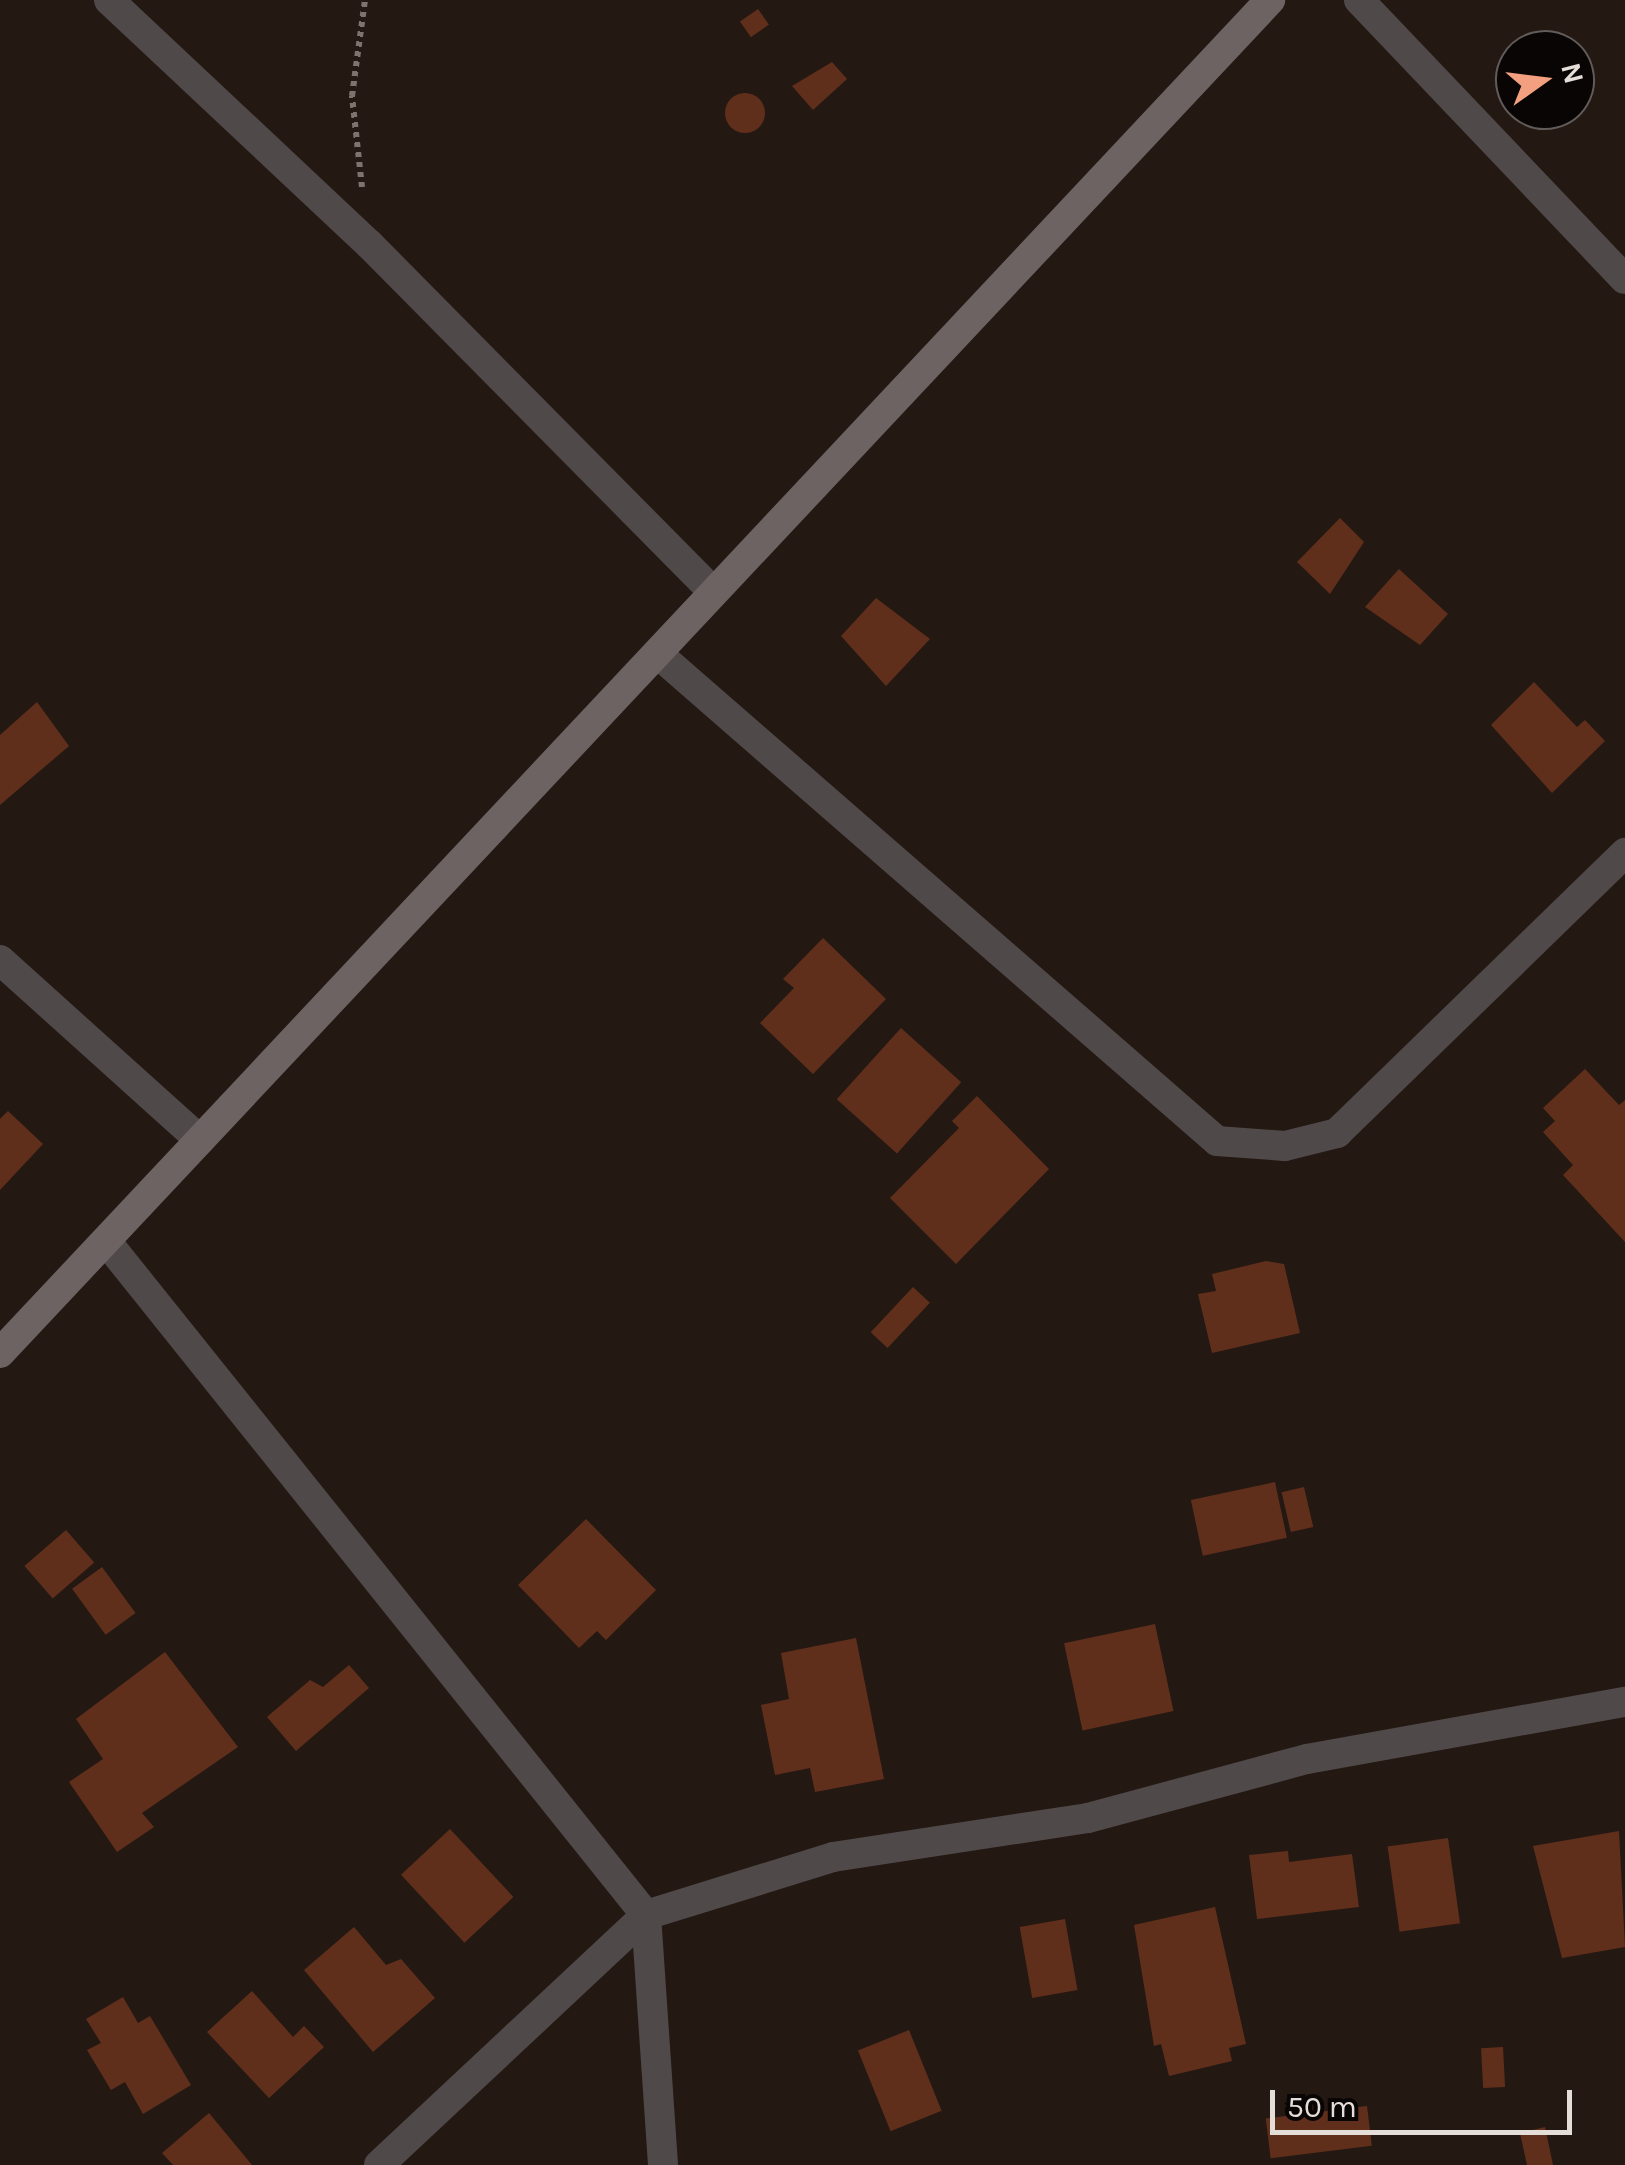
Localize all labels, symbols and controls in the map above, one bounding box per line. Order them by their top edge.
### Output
north arrow [1495,30,1595,130]
text: N [1554,59,1591,87]
scale bar [1275,2070,1578,2132]
text: 50 m [1287,2089,1357,2125]

